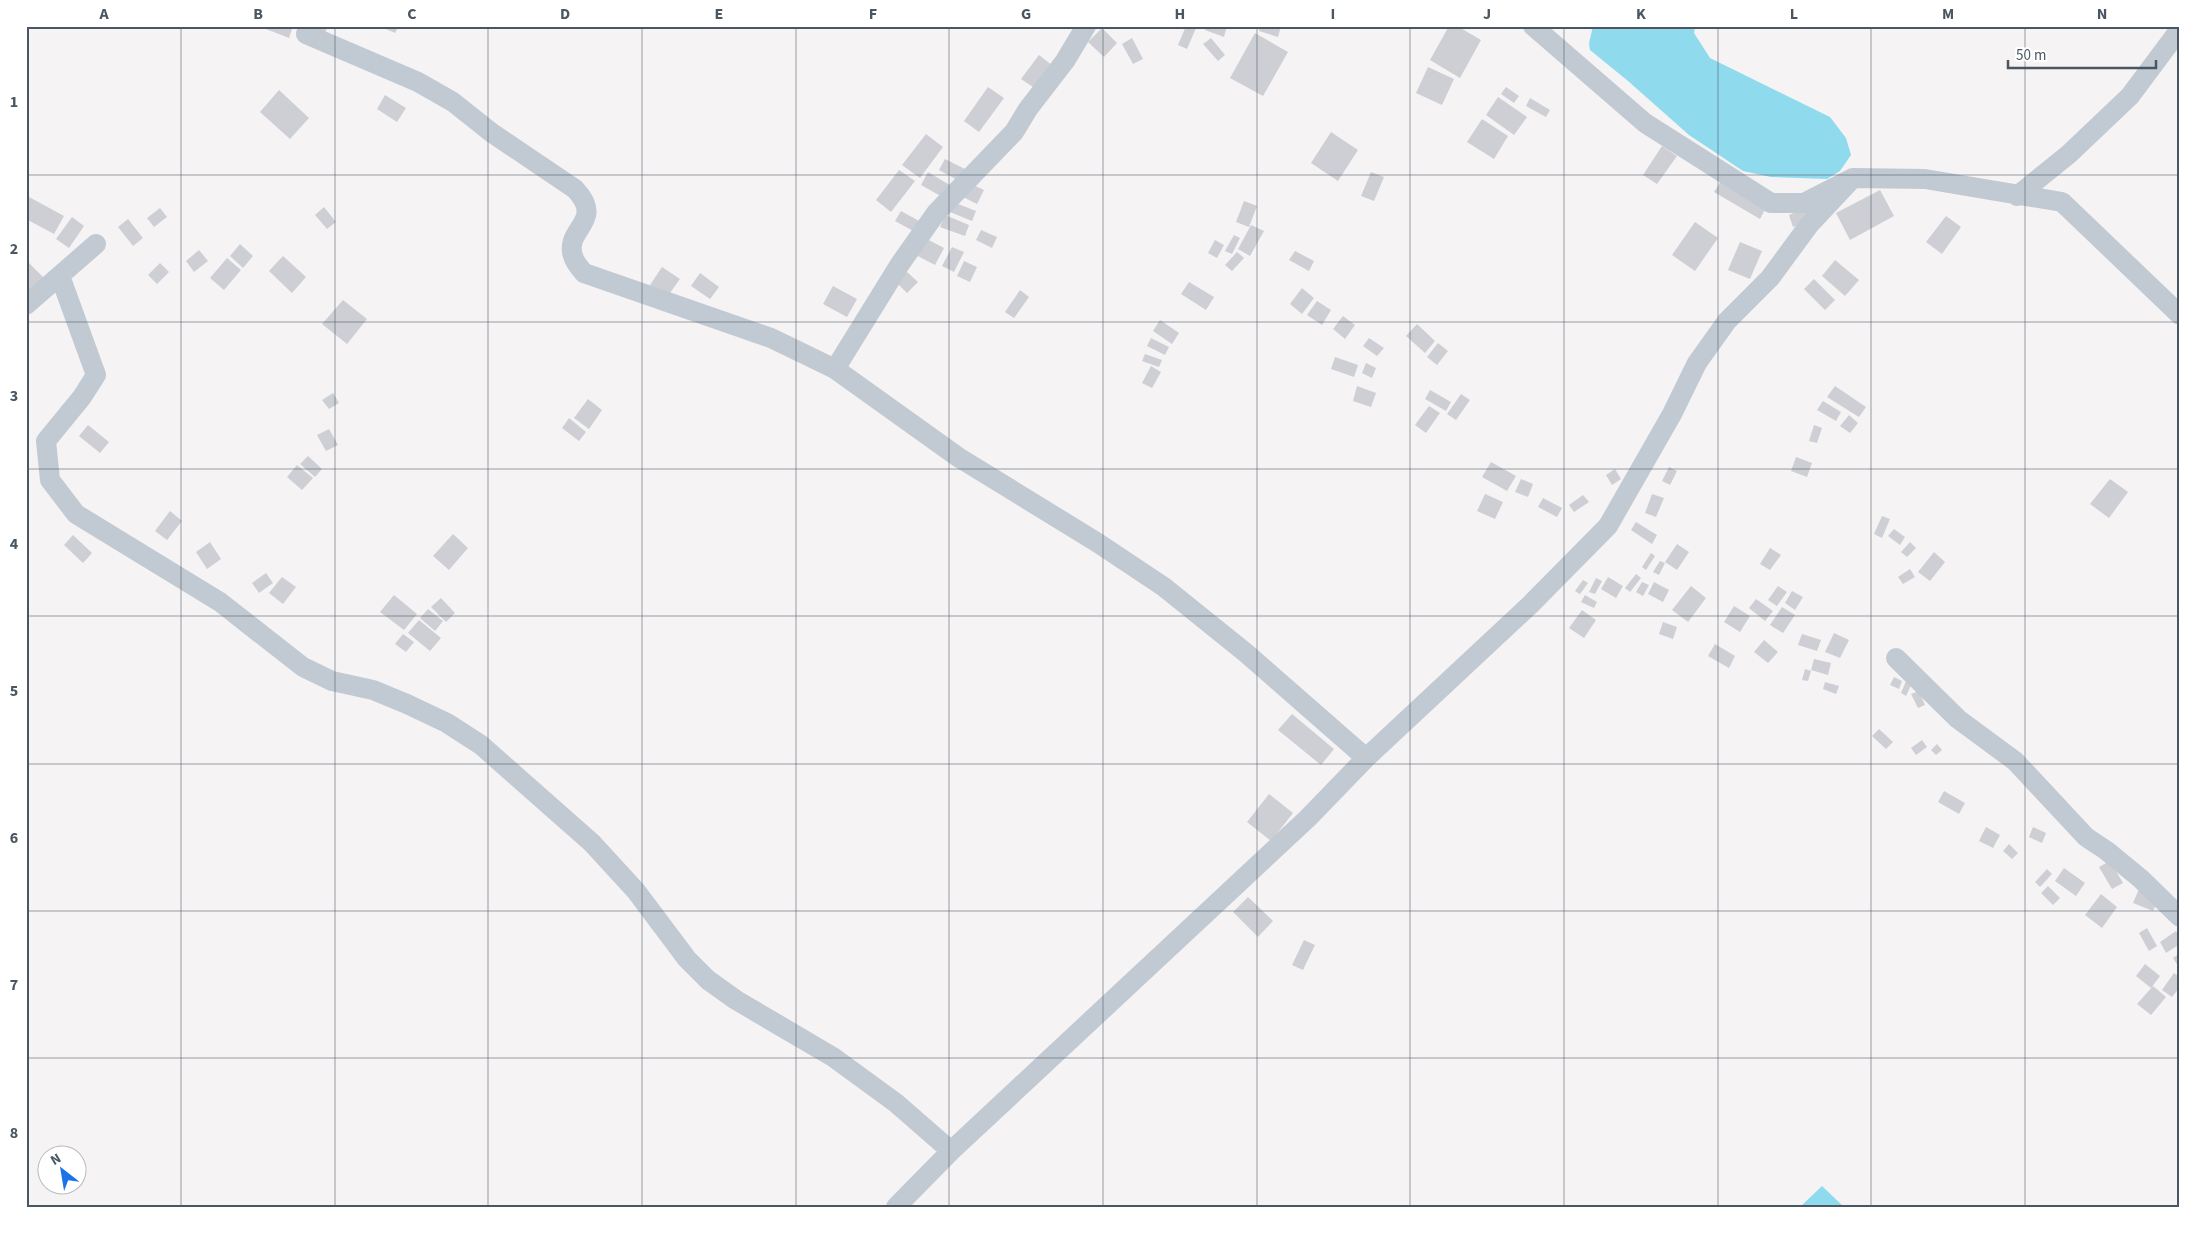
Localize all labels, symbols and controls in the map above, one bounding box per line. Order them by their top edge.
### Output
text: A [98,3,109,25]
text: B [253,3,263,25]
text: C [407,3,417,25]
text: D [560,3,570,25]
text: E [715,3,723,25]
text: F [869,3,877,25]
text: G [1021,3,1031,25]
text: H [1175,3,1185,25]
text: I [1331,3,1335,25]
text: J [1483,3,1491,25]
text: K [1636,3,1646,25]
text: L [1790,3,1798,25]
text: M [1942,3,1954,25]
text: N [2097,3,2107,25]
scale bar [2008,38,2156,70]
text: 50 m [2016,45,2046,66]
text: 1 [10,91,18,113]
text: 2 [10,238,18,260]
text: 3 [10,385,18,407]
text: 4 [10,533,19,555]
text: 5 [10,680,18,702]
text: 6 [10,827,18,849]
text: 7 [10,974,18,996]
text: 8 [10,1122,18,1144]
north arrow [38,1146,88,1196]
text: N [47,1149,65,1171]

